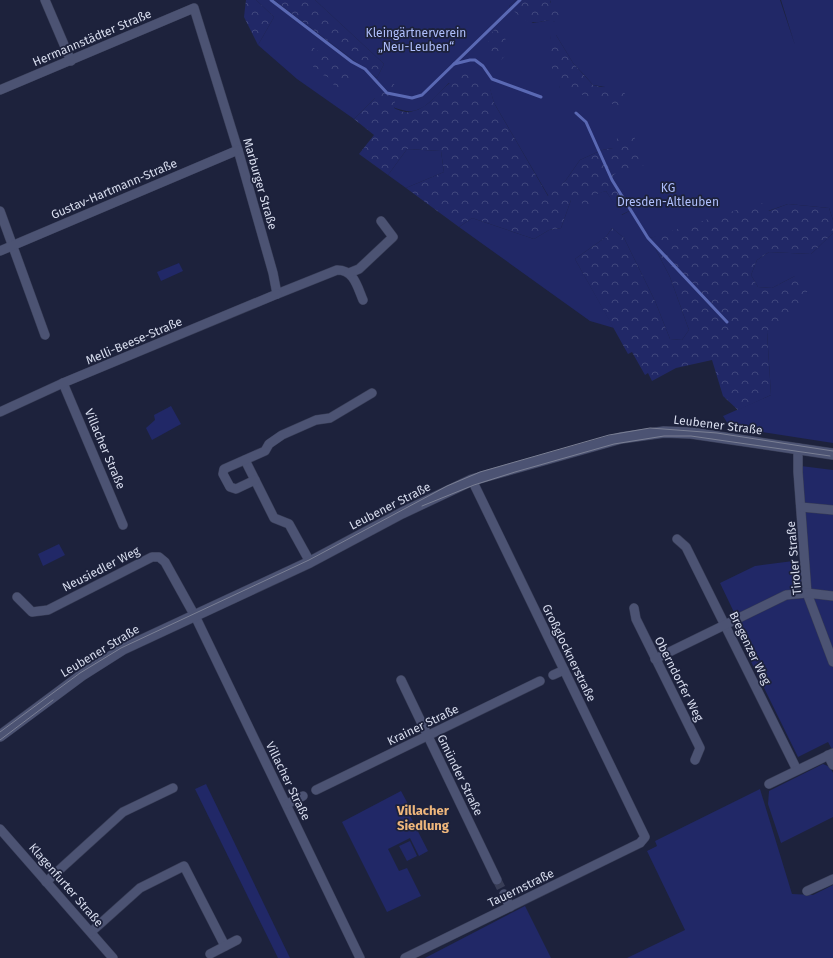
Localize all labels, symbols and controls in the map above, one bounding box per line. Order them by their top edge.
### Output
street label: Hermannstädter Straße [31,7,153,69]
park label: Kleingärtnerverein „Neu-Leuben“ [366,26,466,54]
street label: Marburger Straße [240,137,280,231]
street label: Gustav-Hartmann-Straße [49,156,179,222]
park label: KG Dresden-Altleuben [617,181,719,209]
street label: Melli-Beese-Straße [84,314,184,368]
street label: Villacher Straße [82,407,128,491]
street label: Leubener Straße [673,413,763,437]
street label: Leubener Straße [347,479,433,533]
street label: Tiroler Straße [784,521,804,595]
street label: Neusiedler Weg [60,543,143,594]
street label: Großglocknerstraße [539,602,599,704]
street label: Bregenzer Weg [726,609,774,688]
street label: Leubener Straße [58,622,142,680]
street label: Oberndorfer Weg [652,634,707,724]
street label: Krainer Straße [385,702,461,748]
street label: Gmünder Straße [434,732,486,818]
street label: Villacher Straße [263,739,313,823]
district label: Villacher Siedlung [396,803,450,833]
street label: Klagenfurter Straße [26,840,106,930]
street label: Tauernstraße [486,866,556,910]

